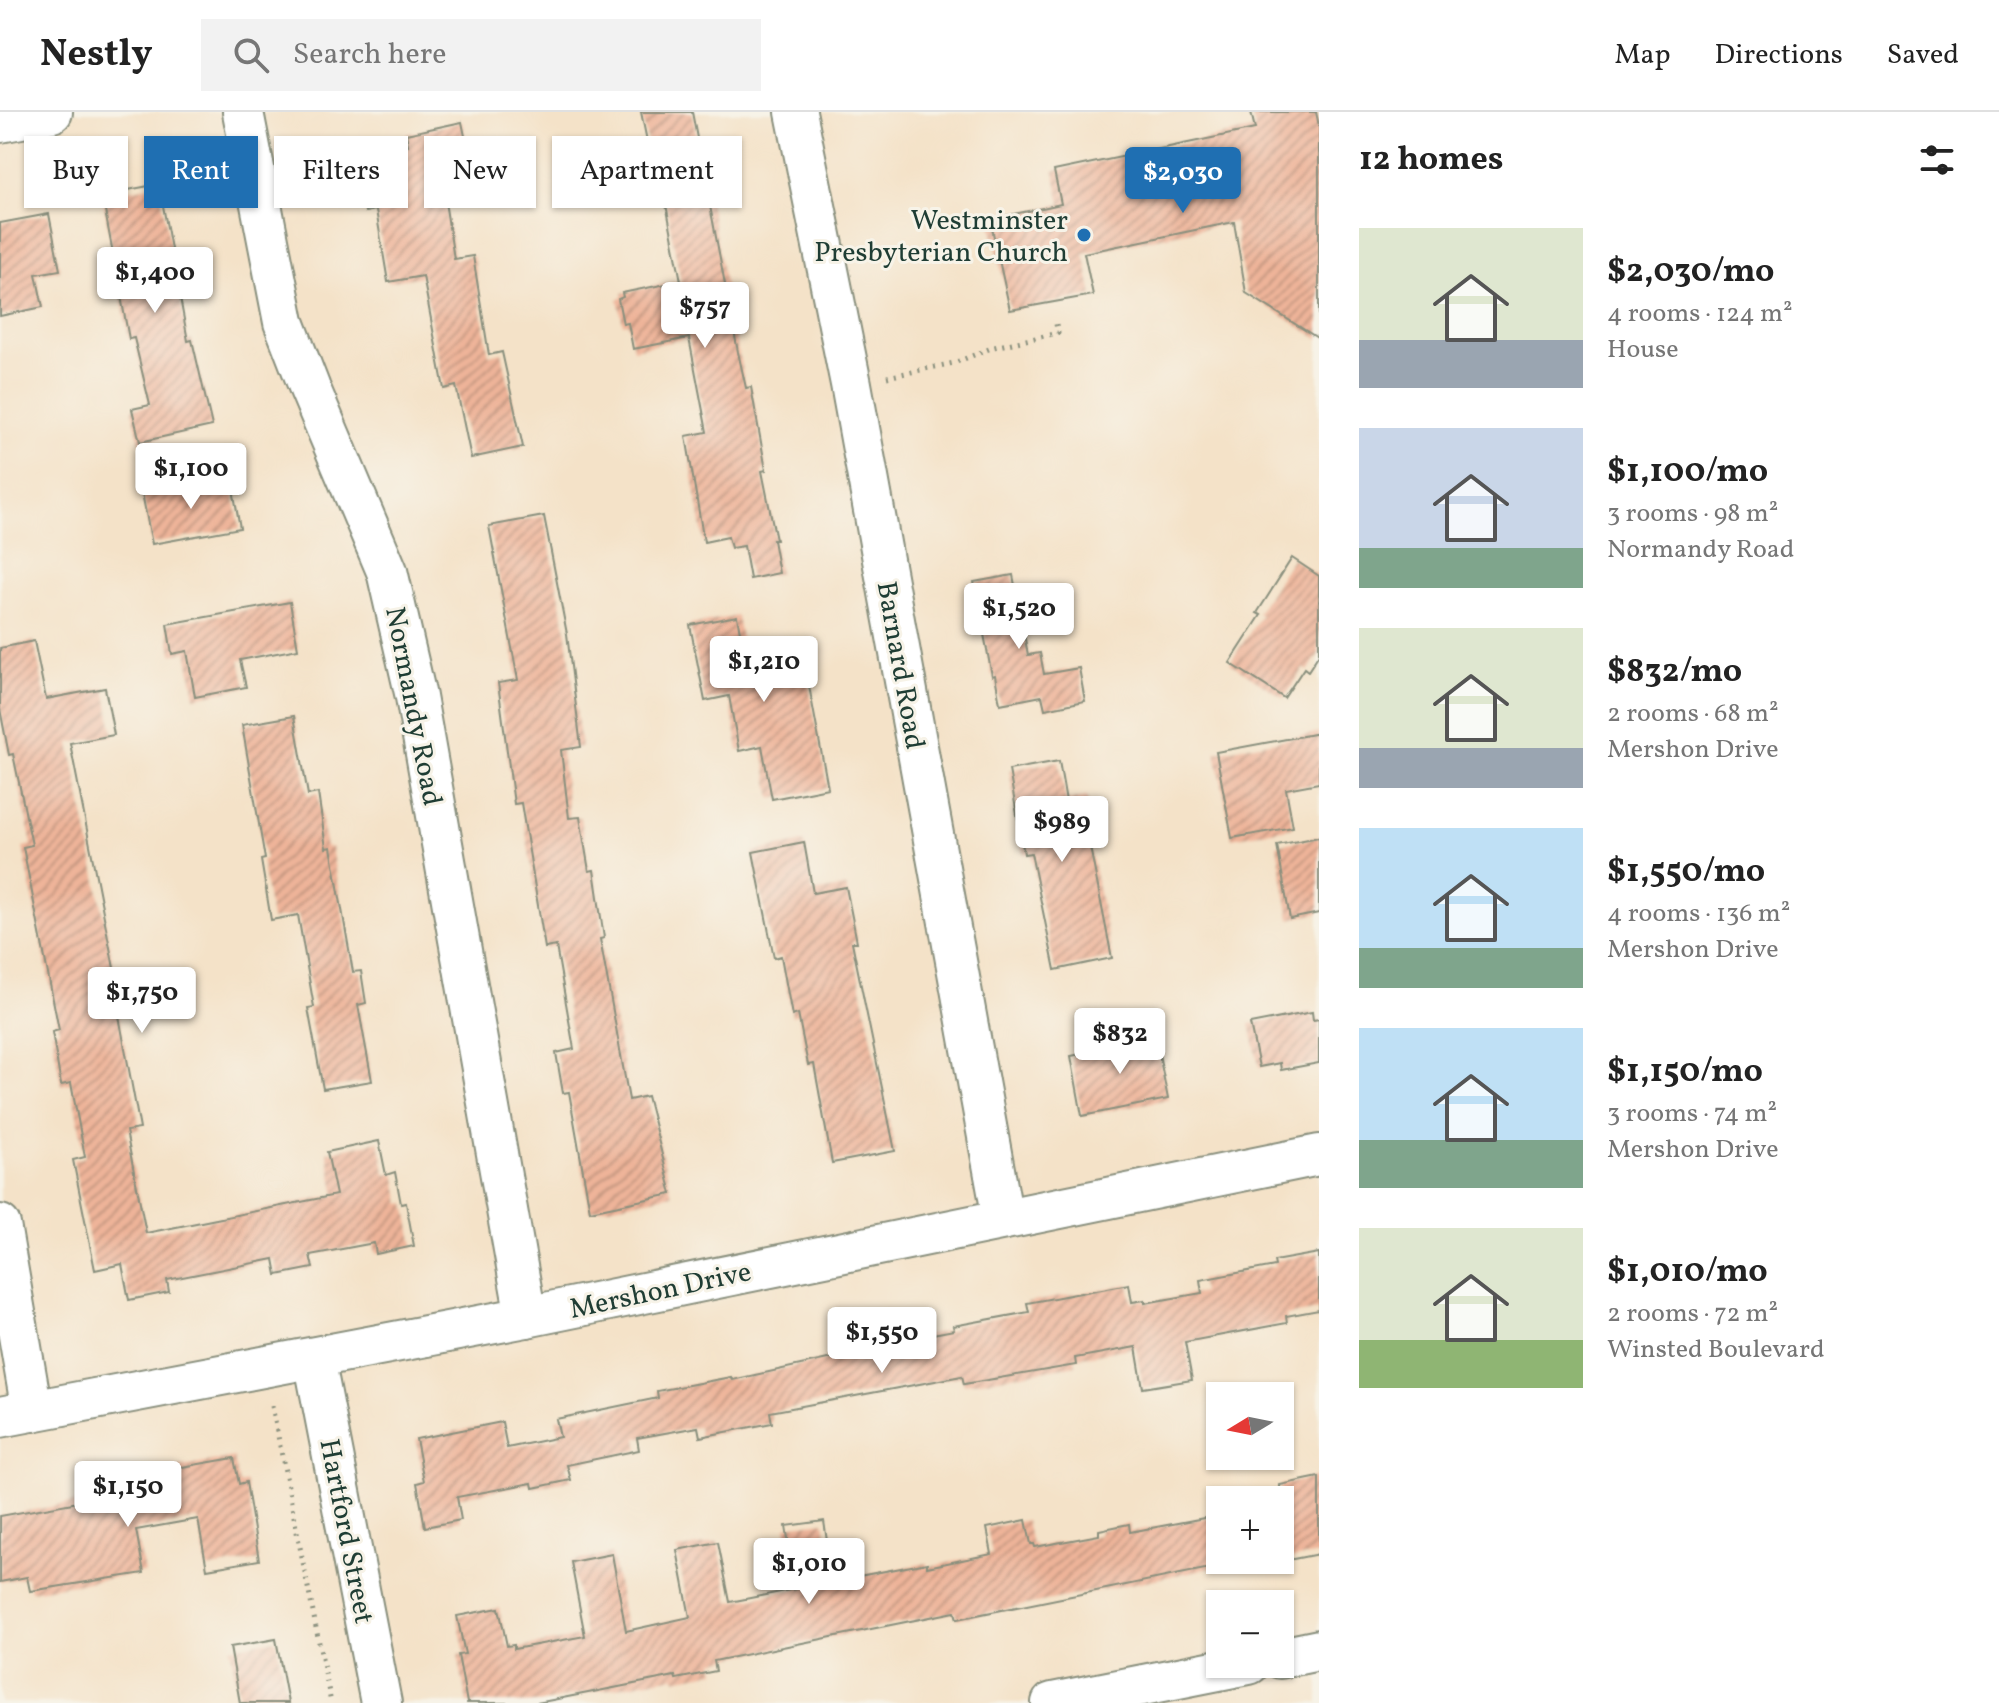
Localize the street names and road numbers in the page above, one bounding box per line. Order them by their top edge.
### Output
street label: Barnard Road [866,578,934,753]
street label: Normandy Road [374,604,451,809]
street label: Mershon Drive [566,1253,755,1330]
street label: Hartford Street [309,1436,383,1627]

